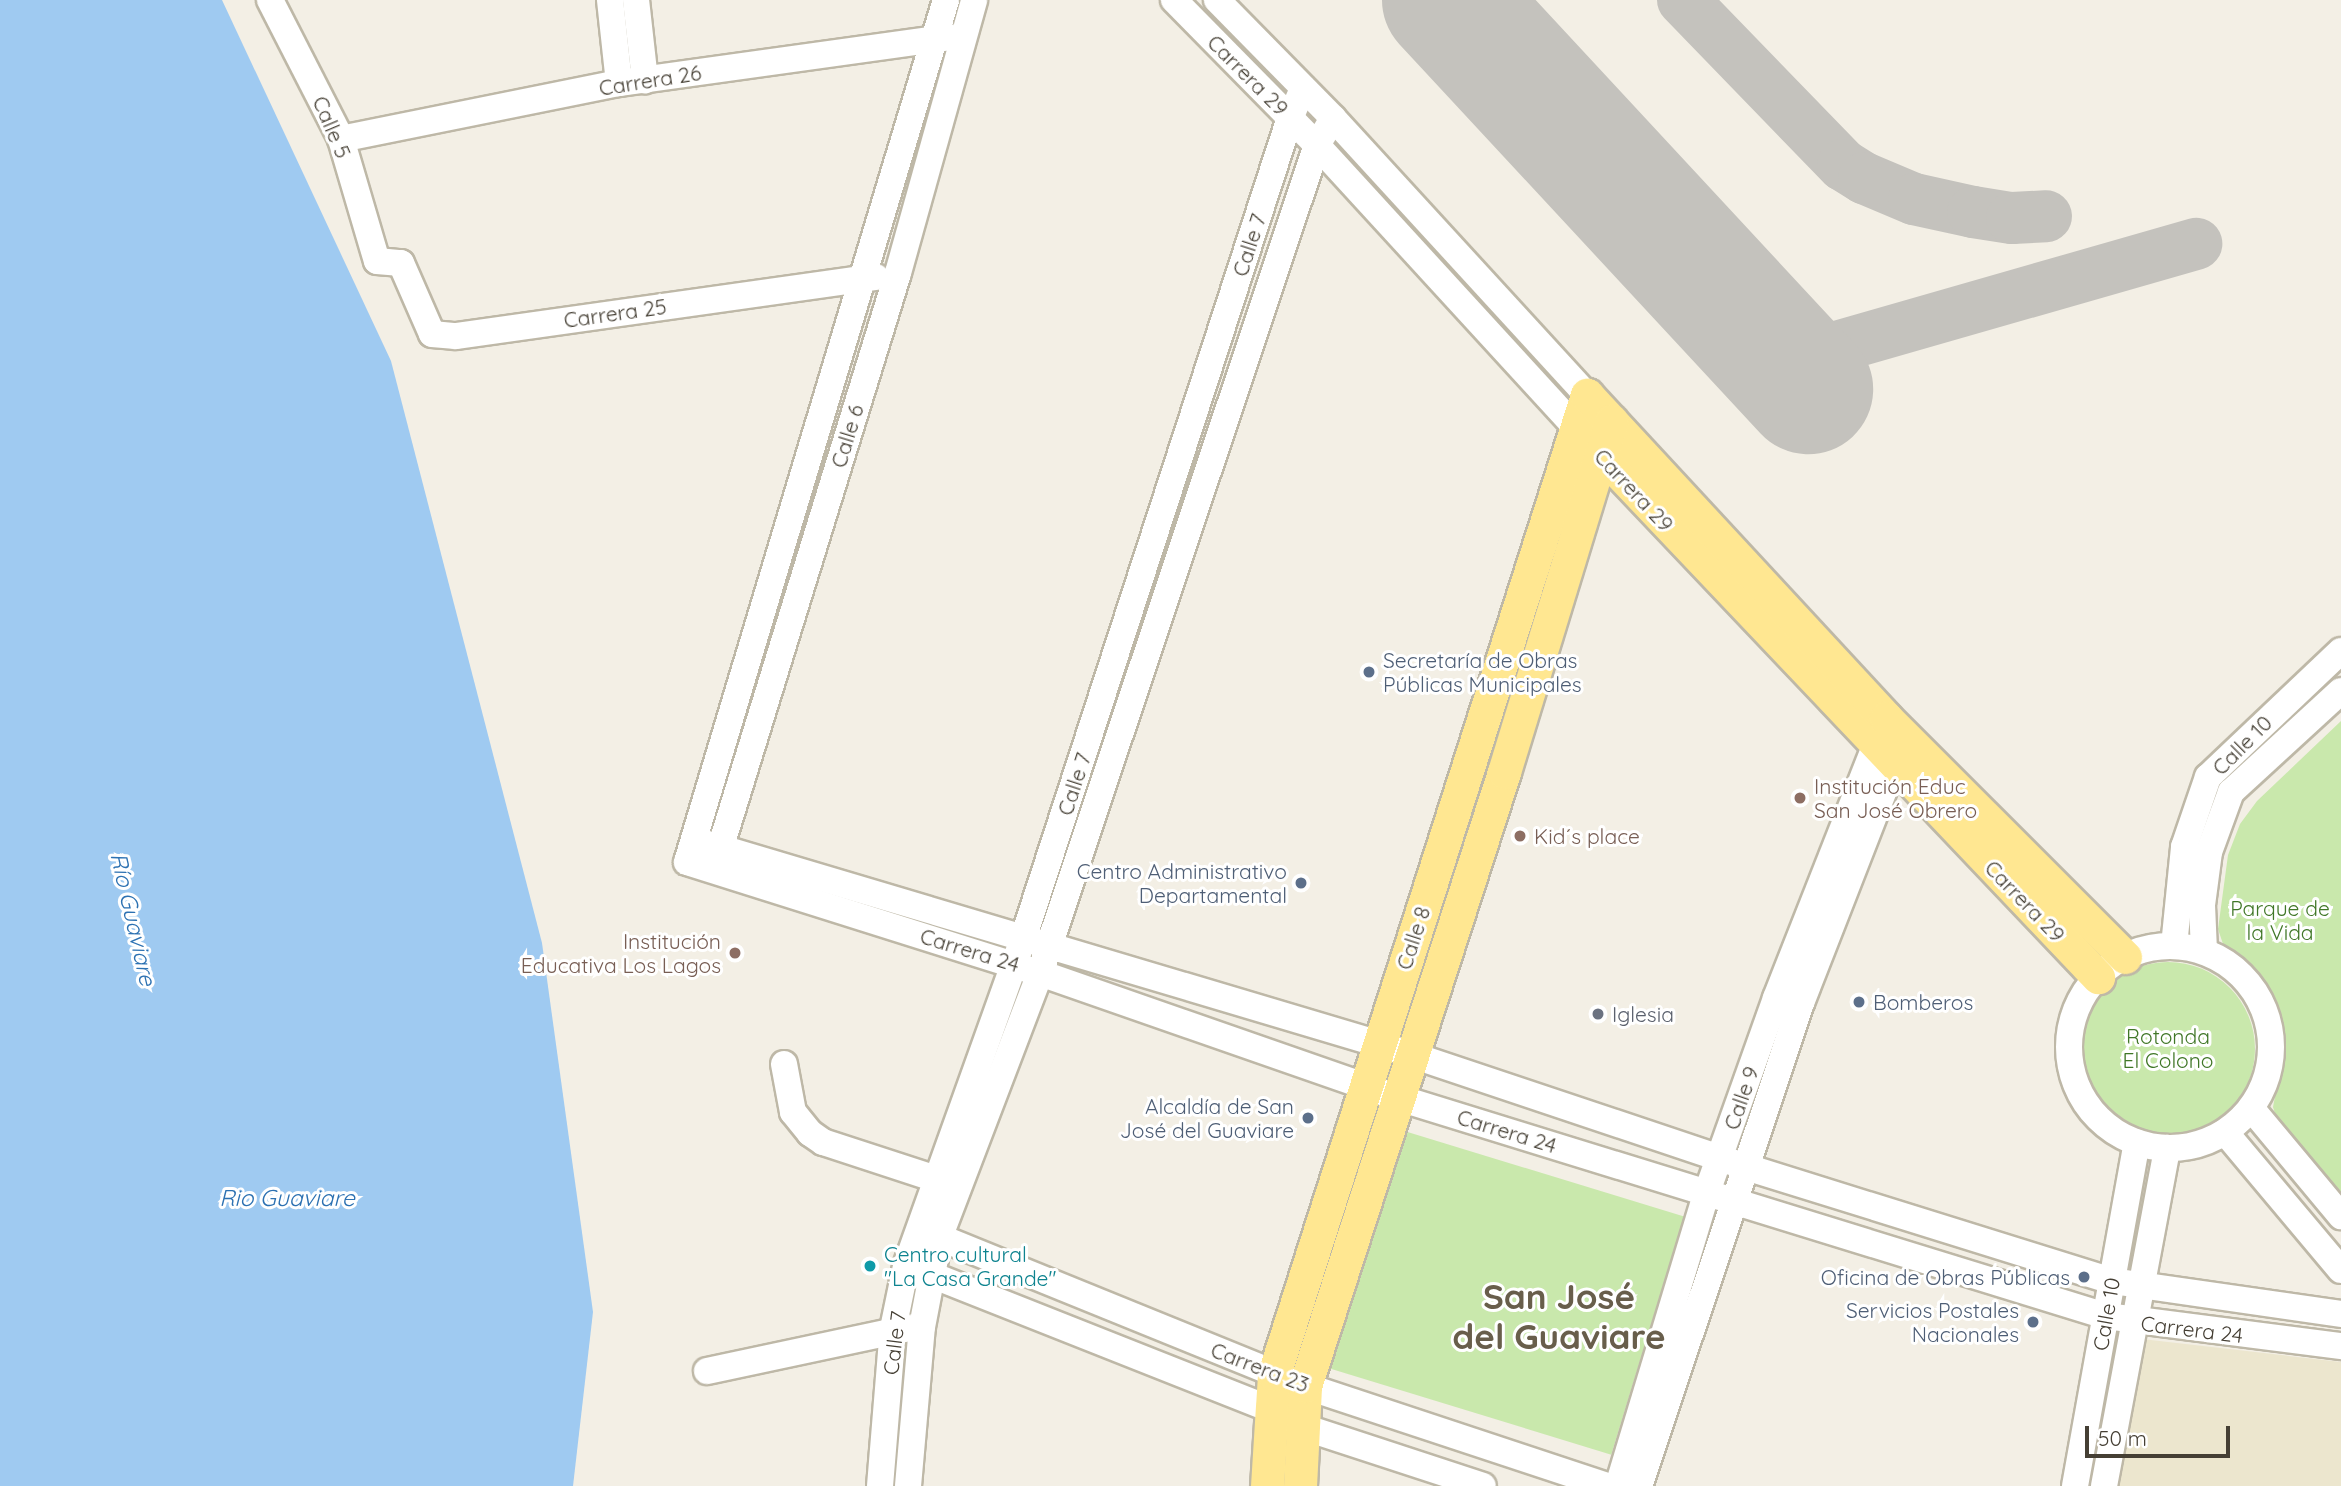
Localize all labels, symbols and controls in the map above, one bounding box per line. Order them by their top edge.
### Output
street label: Carrera 29 [1202,29,1294,121]
street label: Carrera 26 [597,59,703,101]
street label: Calle 5 [308,92,356,162]
street label: Calle 7 [1227,211,1271,279]
street label: Carrera 25 [562,293,668,333]
street label: Calle 6 [825,401,869,471]
street label: Carrera 29 [1589,444,1679,536]
place label: Secretaría de Obras Públicas Municipales [1383,647,1582,697]
marker: Secretaría de Obras Públicas Municipales [1361,664,1377,680]
street label: Calle 10 [2207,710,2277,780]
street label: Calle 7 [1052,750,1096,818]
place label: Institución Educ San José Obrero [1814,773,1977,823]
marker: Institución Educ San José Obrero [1792,790,1808,806]
place label: Kid´s place [1534,823,1640,849]
marker: Kid´s place [1512,828,1528,844]
water label: Río Guaviare [104,850,162,988]
street label: Carrera 29 [1980,855,2070,947]
place label: Centro Administrativo Departamental [1077,858,1287,908]
marker: Centro Administrativo Departamental [1293,875,1309,891]
park label: Parque de la Vida [2230,895,2330,945]
street label: Calle 8 [1391,903,1435,973]
street label: Carrera 24 [917,923,1023,977]
place label: Institución Educativa Los Lagos [521,928,721,978]
marker: Institución Educativa Los Lagos [727,945,743,961]
place label: Bomberos [1873,989,1973,1015]
marker: Bomberos [1851,994,1867,1010]
place label: Iglesia [1612,1001,1674,1027]
marker: Iglesia [1590,1006,1606,1022]
park label: Rotonda El Colono [2122,1023,2214,1073]
street label: Calle 9 [1718,1063,1764,1133]
place label: Alcaldía de San José del Guaviare [1120,1093,1294,1143]
street label: Carrera 24 [1454,1104,1560,1158]
marker: Alcaldía de San José del Guaviare [1300,1110,1316,1126]
water label: Rio Guaviare [219,1184,355,1212]
place label: Centro cultural "La Casa Grande" [884,1241,1057,1291]
marker: Centro cultural "La Casa Grande" [862,1258,878,1274]
place label: Oficina de Obras Públicas [1821,1264,2070,1290]
marker: Oficina de Obras Públicas [2076,1269,2092,1285]
district label: San José del Guaviare [1452,1275,1666,1357]
street label: Calle 10 [2087,1275,2125,1353]
place label: Servicios Postales Nacionales [1846,1297,2019,1347]
street label: Calle 7 [878,1310,910,1376]
street label: Carrera 24 [2140,1310,2244,1348]
marker: Servicios Postales Nacionales [2025,1314,2041,1330]
street label: Carrera 23 [1207,1337,1313,1397]
scale bar [2089,1412,2234,1456]
text: 50 m [2098,1425,2147,1451]

